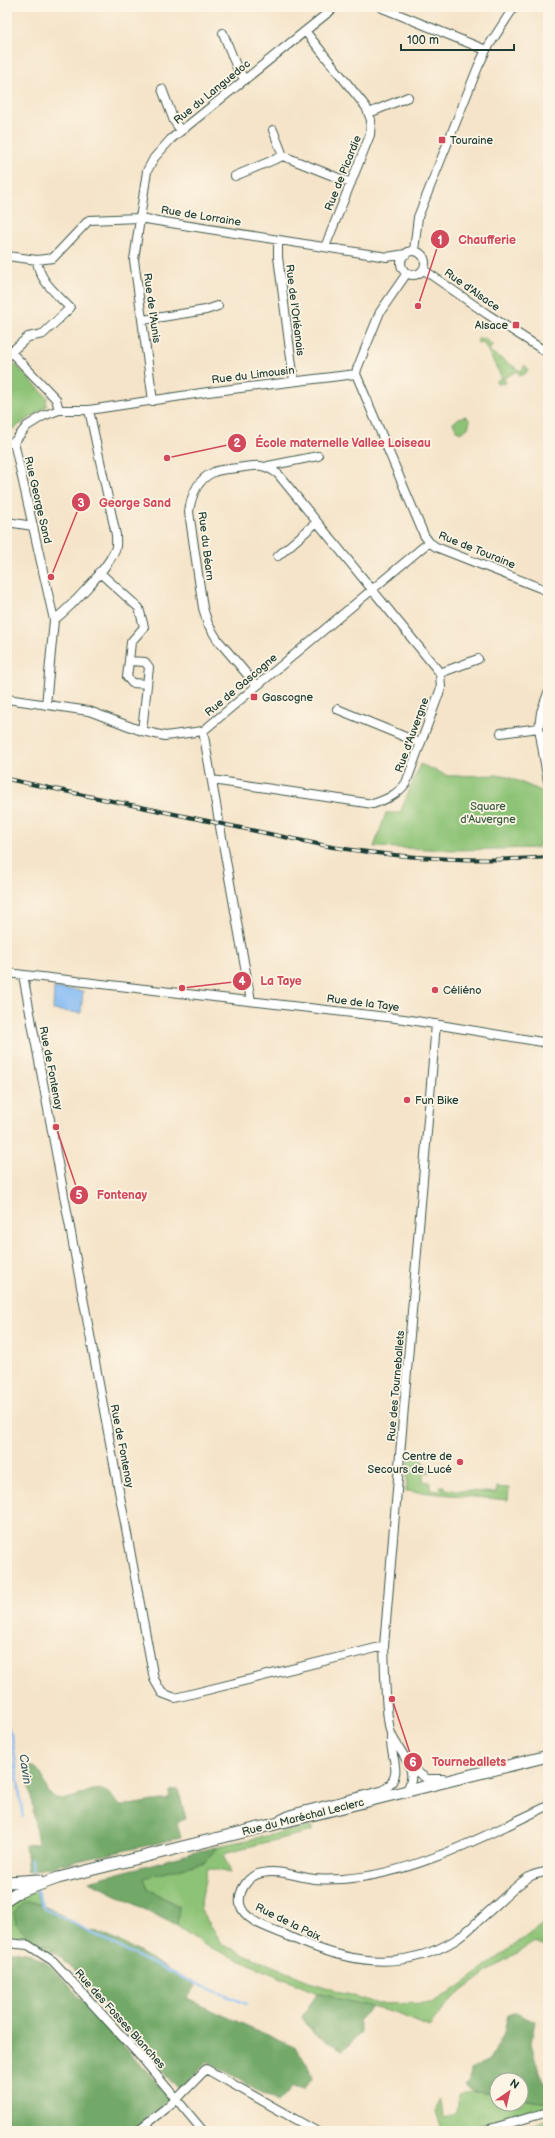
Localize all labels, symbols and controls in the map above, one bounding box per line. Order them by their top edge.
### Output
scale bar [401,26,514,52]
text: 100 m [407,33,439,48]
street label: Rue du Languedoc [171,57,253,127]
street label: Rue de Picardie [322,133,364,213]
place label: Touraine [450,134,493,147]
marker: Touraine [437,135,447,145]
street label: Rue de Lorraine [160,203,242,229]
callout: Chaufferie [430,227,524,251]
text: 1 [437,233,443,248]
text: Chaufferie [458,233,516,248]
street label: Rue de l'Orléanais [283,263,307,357]
street label: Rue d'Alsace [442,266,503,314]
street label: Rue de l'Aunis [141,272,163,344]
place label: Alsace [475,319,508,332]
marker: Alsace [511,320,521,330]
street label: Rue du Limousin [211,363,295,387]
callout: École maternelle Vallee Loiseau [227,431,439,455]
text: École maternelle Vallee Loiseau [255,434,431,451]
text: 2 [233,436,241,451]
street label: Rue George Sand [22,455,54,545]
callout: George Sand [71,490,179,514]
text: 3 [77,496,85,511]
text: George Sand [99,496,171,511]
street label: Rue du Béarn [195,511,217,581]
street label: Rue de Touraine [437,529,518,572]
street label: Rue de Gascogne [202,651,280,719]
place label: Gascogne [262,691,314,704]
marker: Gascogne [249,692,259,702]
street label: Rue d'Auvergne [392,695,432,774]
park label: Square d'Auvergne [460,800,516,826]
callout: La Taye [232,969,310,993]
text: 4 [238,974,246,989]
text: La Taye [260,974,302,989]
place label: Céliéno [443,984,482,997]
marker: Céliéno [430,985,440,995]
street label: Rue de la Taye [326,992,400,1014]
street label: Rue de Fontenay [37,1025,65,1111]
place label: Fun Bike [415,1094,459,1107]
marker: Fun Bike [402,1095,412,1105]
callout: Fontenay [69,1183,155,1207]
text: 5 [76,1188,83,1203]
text: Fontenay [97,1188,148,1203]
street label: Rue des Tourneballets [385,1329,407,1442]
street label: Rue de Fontenay [108,1403,136,1489]
place label: Centre de Secours de Lucé [368,1450,452,1476]
marker: Centre de Secours de Lucé [455,1457,465,1467]
callout: Tourneballets [403,1750,514,1774]
water label: Cavin [15,1753,35,1785]
text: 6 [409,1755,417,1770]
text: Tourneballets [432,1755,506,1770]
street label: Rue du Maréchal Leclerc [241,1795,366,1838]
street label: Rue de la Paix [253,1901,323,1943]
street label: Rue des Fosses Blanches [72,1967,168,2072]
north arrow [489,2072,529,2112]
text: N [507,2076,521,2092]

